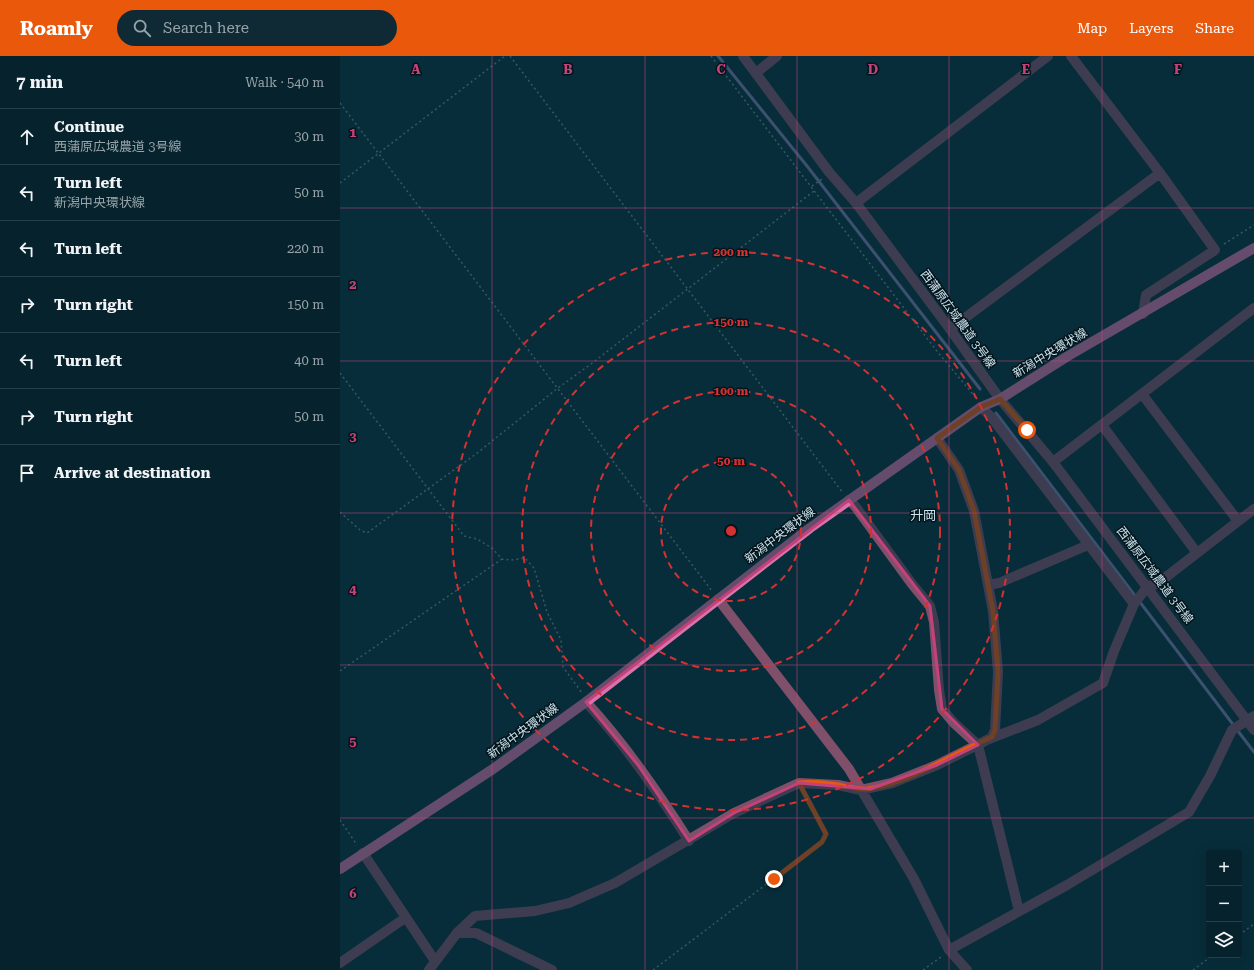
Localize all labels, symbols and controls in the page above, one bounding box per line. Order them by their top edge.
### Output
search box [117,10,397,46]
text: Roamly [20,17,93,40]
icon: search [131,17,153,39]
text: Search here [163,19,249,37]
text: Map [1077,20,1107,36]
text: Layers [1129,20,1173,36]
text: Share [1195,20,1234,36]
text: A [411,62,421,77]
text: B [563,62,573,77]
text: C [716,62,726,77]
text: D [868,62,878,77]
text: E [1022,62,1030,77]
text: F [1174,62,1182,77]
text: 7 min [16,72,63,92]
text: Walk · 540 m [245,75,324,90]
text: Continue [54,118,124,136]
text: 1 [349,125,357,140]
icon: ahead [16,126,38,148]
text: 30 m [294,129,324,144]
text: 西蒲原広域農道 3号線 [54,139,182,154]
text: Turn left [54,174,122,192]
icon: left [16,182,38,204]
text: 50 m [294,185,324,200]
text: 新潟中央環状線 [54,195,145,210]
icon: left [16,238,38,260]
text: Turn left [54,240,122,258]
text: 220 m [287,241,324,256]
text: 200 m [714,245,749,259]
street label: 西蒲原広域農道 3号線 [918,267,998,371]
text: 2 [349,277,357,292]
icon: right [16,294,38,316]
text: Turn right [54,296,133,314]
text: 150 m [287,297,324,312]
text: 150 m [714,315,749,329]
street label: 新潟中央環状線 [1010,325,1090,381]
icon: left [16,350,38,372]
text: Turn left [54,352,122,370]
text: 40 m [294,353,324,368]
text: 100 m [714,384,749,398]
icon: right [16,406,38,428]
text: Turn right [54,408,133,426]
text: 50 m [294,409,324,424]
route start [1018,421,1036,439]
text: 3 [349,429,357,444]
text: 50 m [717,454,745,468]
icon: arrive [16,462,38,484]
text: Arrive at destination [54,464,210,482]
street label: 新潟中央環状線 [742,504,818,566]
district label: 升岡 [910,508,936,523]
centre of rings [724,524,738,538]
street label: 西蒲原広域農道 3号線 [1114,524,1196,626]
text: 4 [349,582,357,597]
street label: 新潟中央環状線 [485,701,561,761]
text: 5 [349,734,357,749]
map controls [1206,850,1242,958]
button: + [1206,850,1242,886]
route end [765,870,783,888]
text: 6 [349,886,357,901]
button: − [1206,886,1242,922]
button: layers [1206,922,1242,958]

